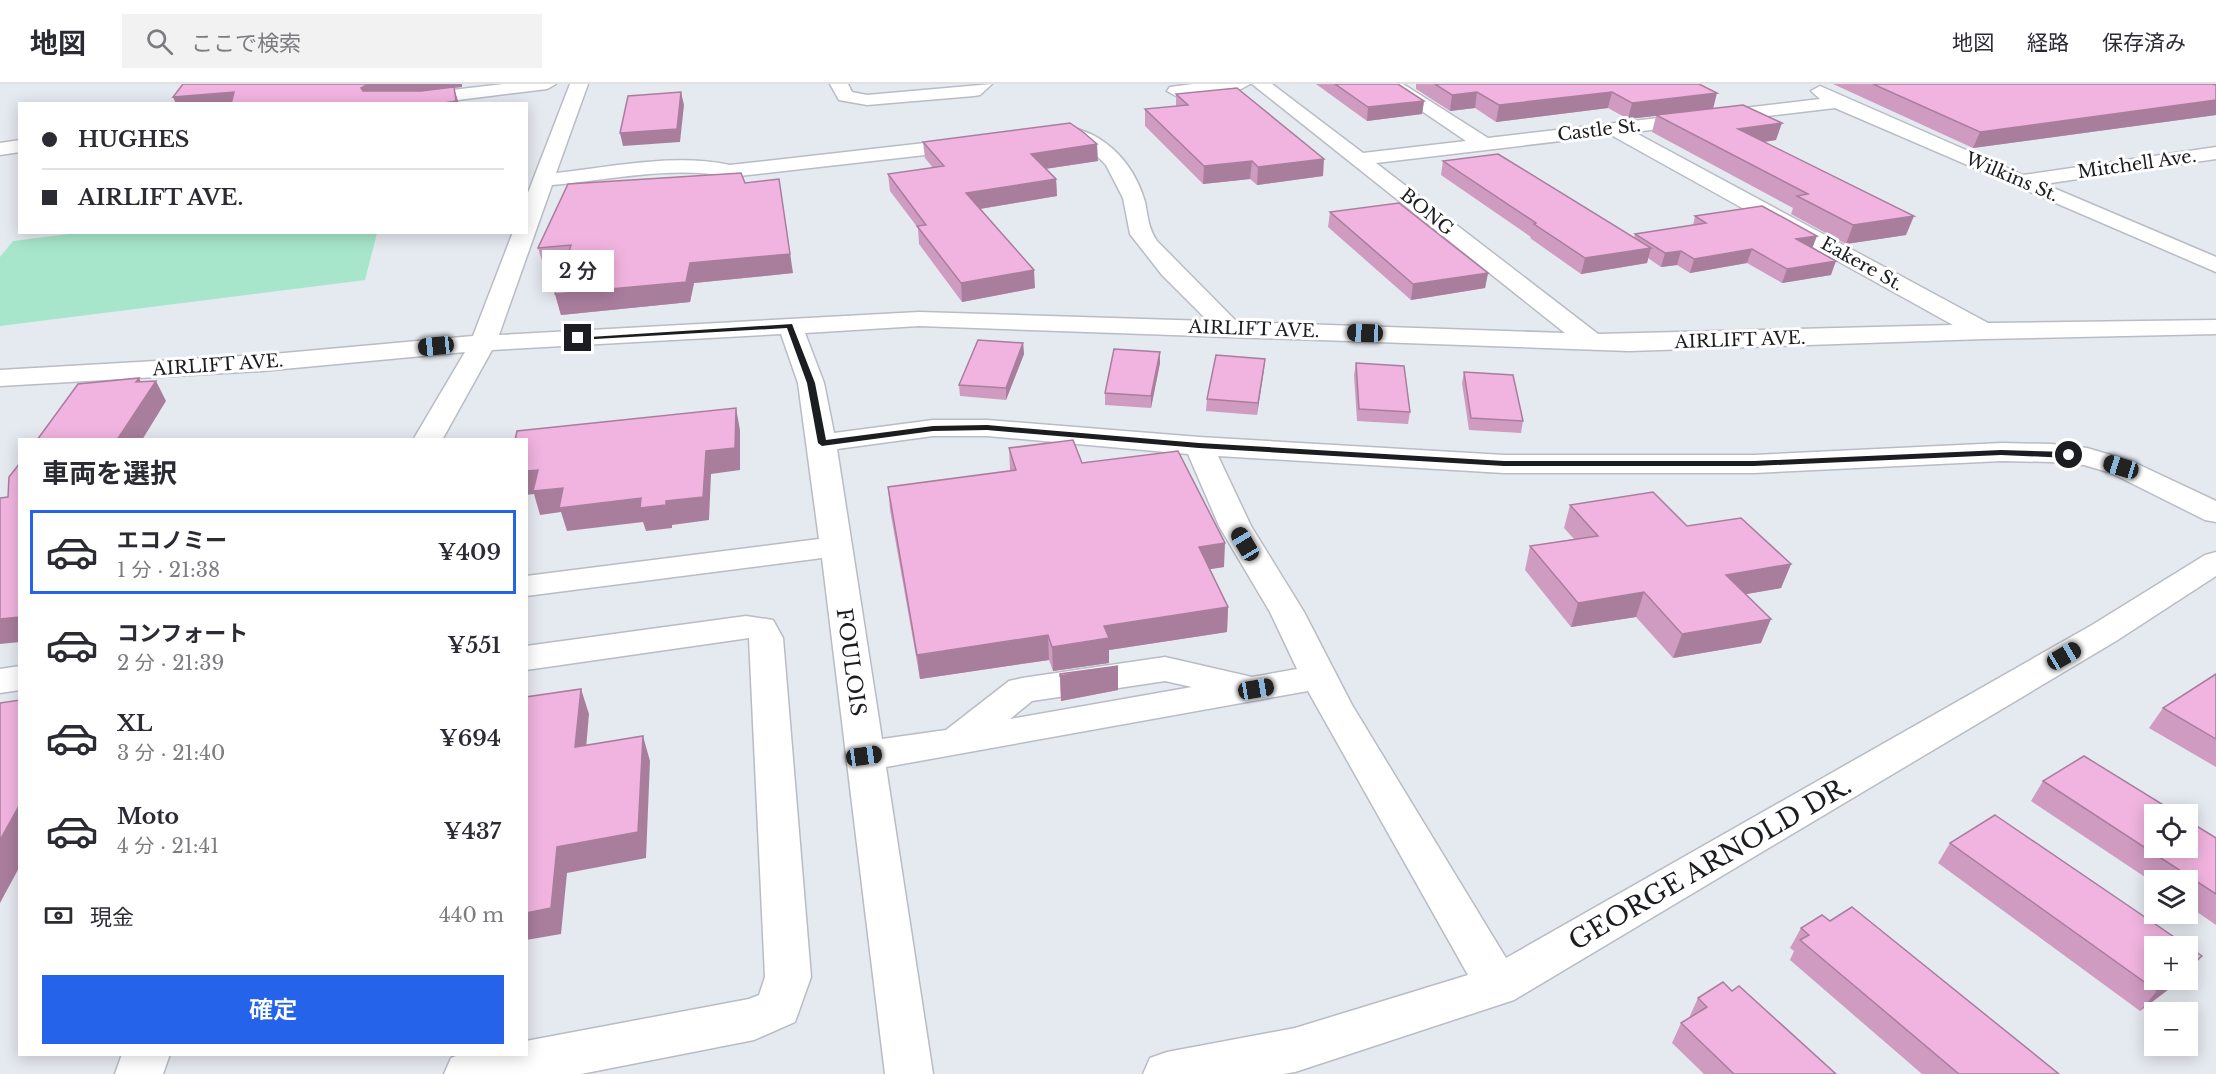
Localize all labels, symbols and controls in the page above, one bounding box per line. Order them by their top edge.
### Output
search box [122,14,542,68]
icon: search [143,25,176,58]
text: 地図 [30,26,86,61]
text: ここで検索 [191,30,301,57]
text: 地図 [1952,30,1994,56]
text: 経路 [2027,30,2069,56]
text: 保存済み [2102,30,2186,56]
street label: Castle St. [1556,114,1642,146]
text: HUGHES [78,126,189,153]
street label: Mitchell Ave. [2076,145,2198,183]
street label: Wilkins St. [1961,147,2062,206]
text: AIRLIFT AVE. [78,184,243,211]
street label: BONG [1396,184,1458,240]
street label: Eakere St. [1817,232,1907,296]
callout: 2 分 [542,251,614,293]
text: 2 分 [559,259,597,283]
street label: AIRLIFT AVE. [1187,316,1320,342]
car [1347,323,1383,343]
route end [564,324,591,351]
street label: AIRLIFT AVE. [1673,327,1806,353]
car [417,335,455,357]
street label: AIRLIFT AVE. [151,349,284,381]
route start [2055,441,2082,468]
car [2101,453,2141,481]
text: 車両を選択 [42,457,177,490]
car [1228,524,1262,564]
icon: car [45,525,99,579]
text: エコノミー [117,527,227,554]
text: ¥409 [438,539,501,566]
text: 1 分 · 21:38 [117,558,220,582]
street label: FOULOIS [831,606,871,718]
icon: car [45,618,99,672]
text: コンフォート [117,620,248,647]
text: ¥551 [447,632,501,659]
car [2044,639,2084,673]
text: 2 分 · 21:39 [117,651,224,675]
car [1237,677,1275,701]
text: XL [117,710,152,737]
icon: car [45,711,99,765]
text: ¥694 [439,725,501,752]
text: 3 分 · 21:40 [117,741,225,765]
car [845,745,883,767]
street label: GEORGE ARNOLD DR. [1563,769,1857,957]
text: Moto [117,803,179,830]
icon: car [45,804,99,858]
map controls [2144,804,2198,1056]
button: locate [2144,804,2198,858]
text: ¥437 [443,818,501,845]
text: 4 分 · 21:41 [117,834,219,858]
button: layers [2144,870,2198,924]
icon: cash [42,899,75,932]
text: 440 m [439,903,504,927]
text: 現金 [90,904,134,931]
button: + [2144,936,2198,990]
button: 確定 [42,975,504,1044]
button: − [2144,1002,2198,1056]

